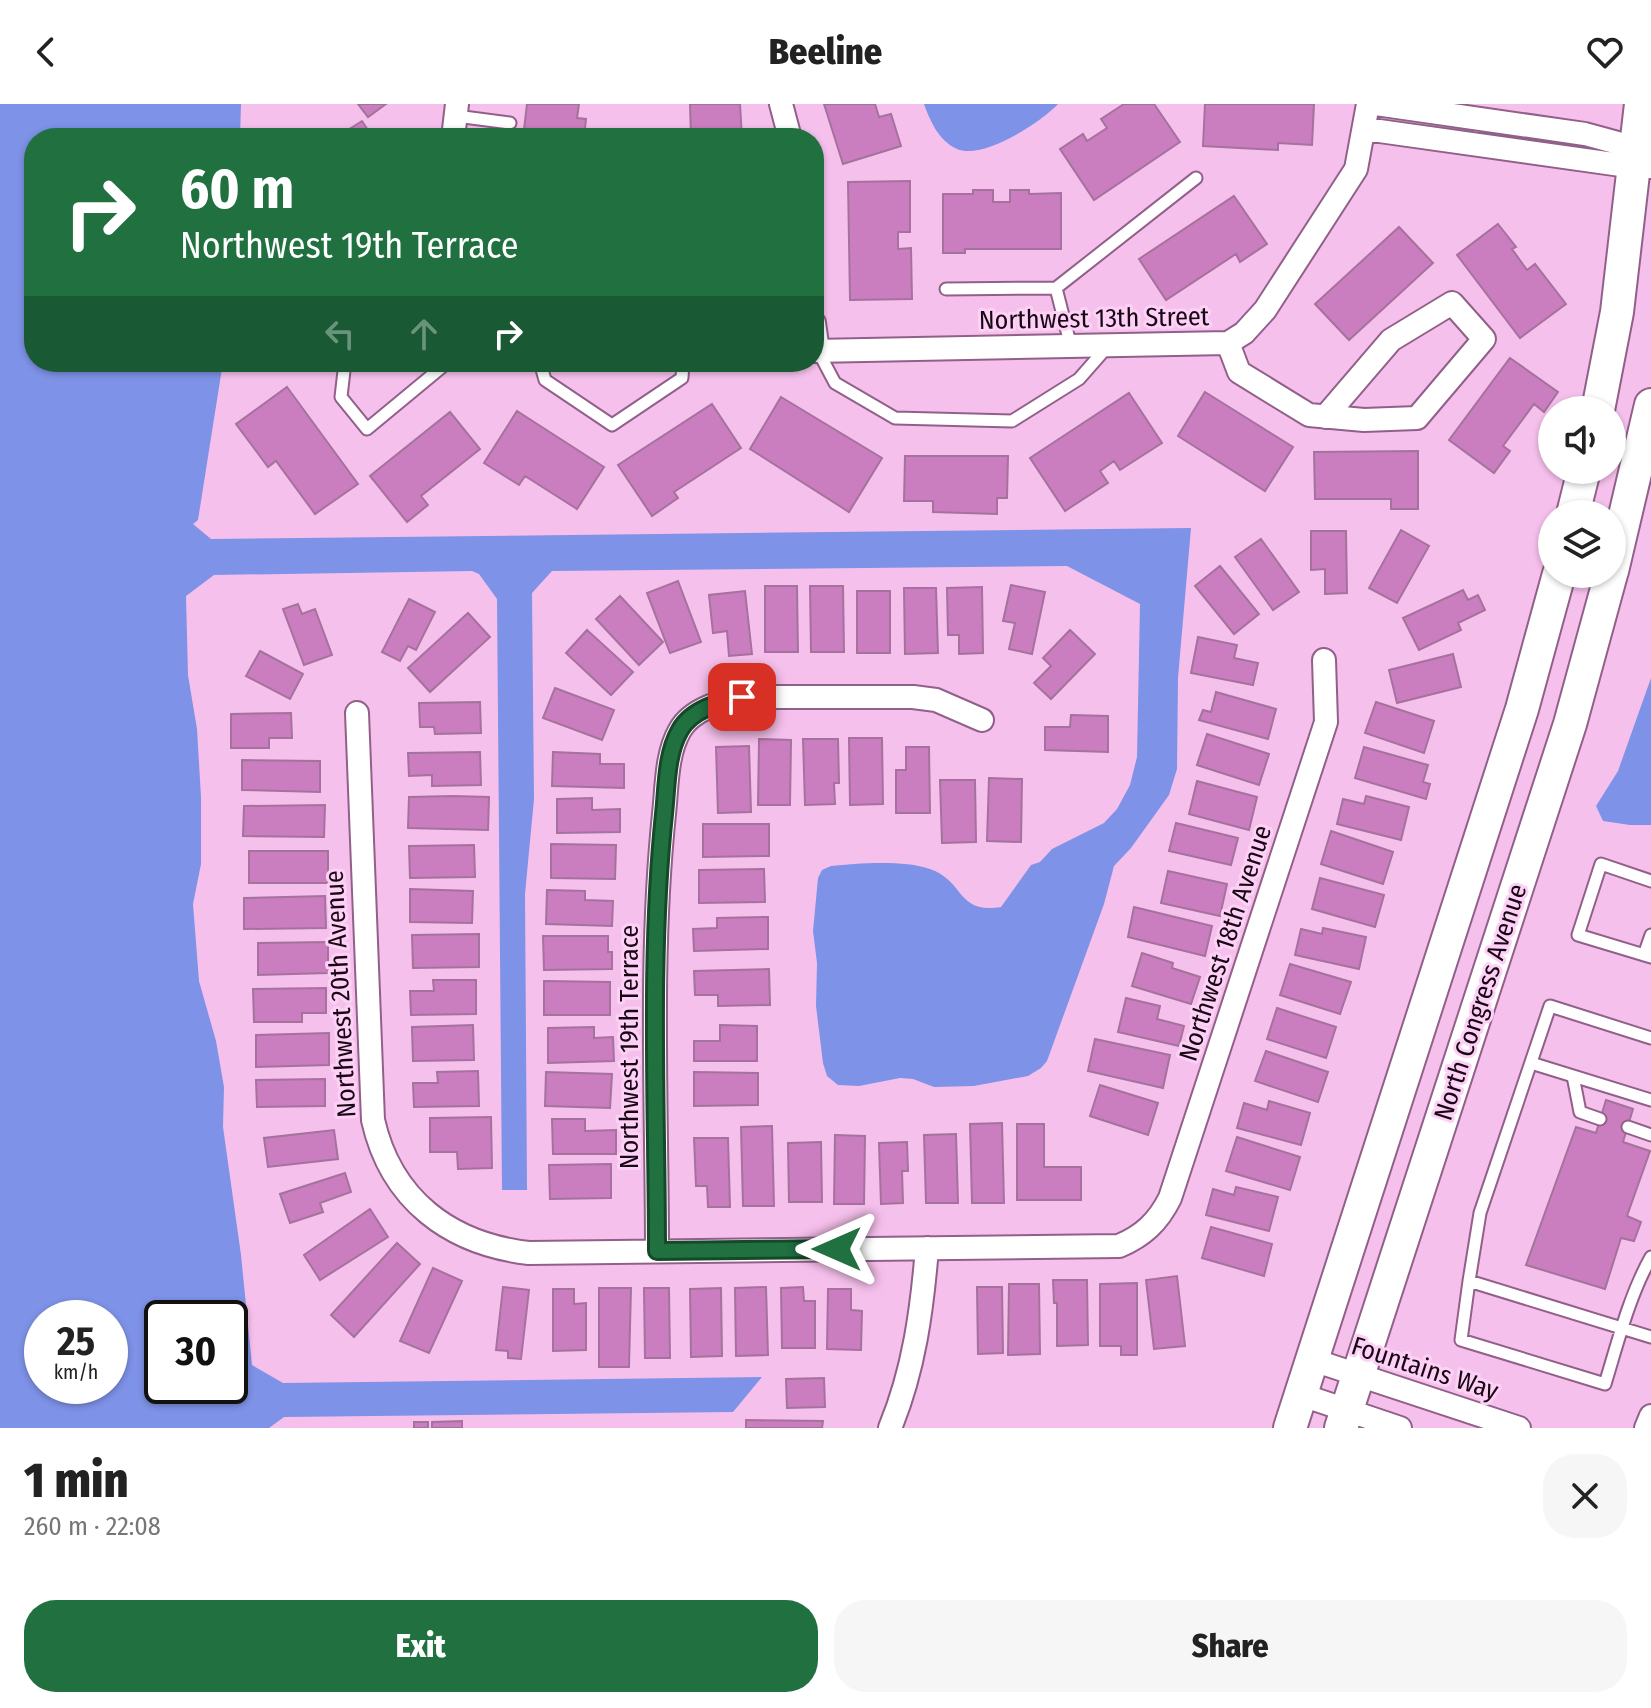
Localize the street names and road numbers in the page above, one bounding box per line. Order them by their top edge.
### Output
street label: Northwest 13th Street [979,301,1210,336]
street label: Northwest 18th Avenue [1173,821,1278,1065]
street label: Northwest 20th Avenue [319,869,362,1119]
street label: North Congress Avenue [1428,880,1533,1124]
street label: Northwest 19th Terrace [614,925,645,1169]
street label: Fountains Way [1347,1330,1503,1407]

